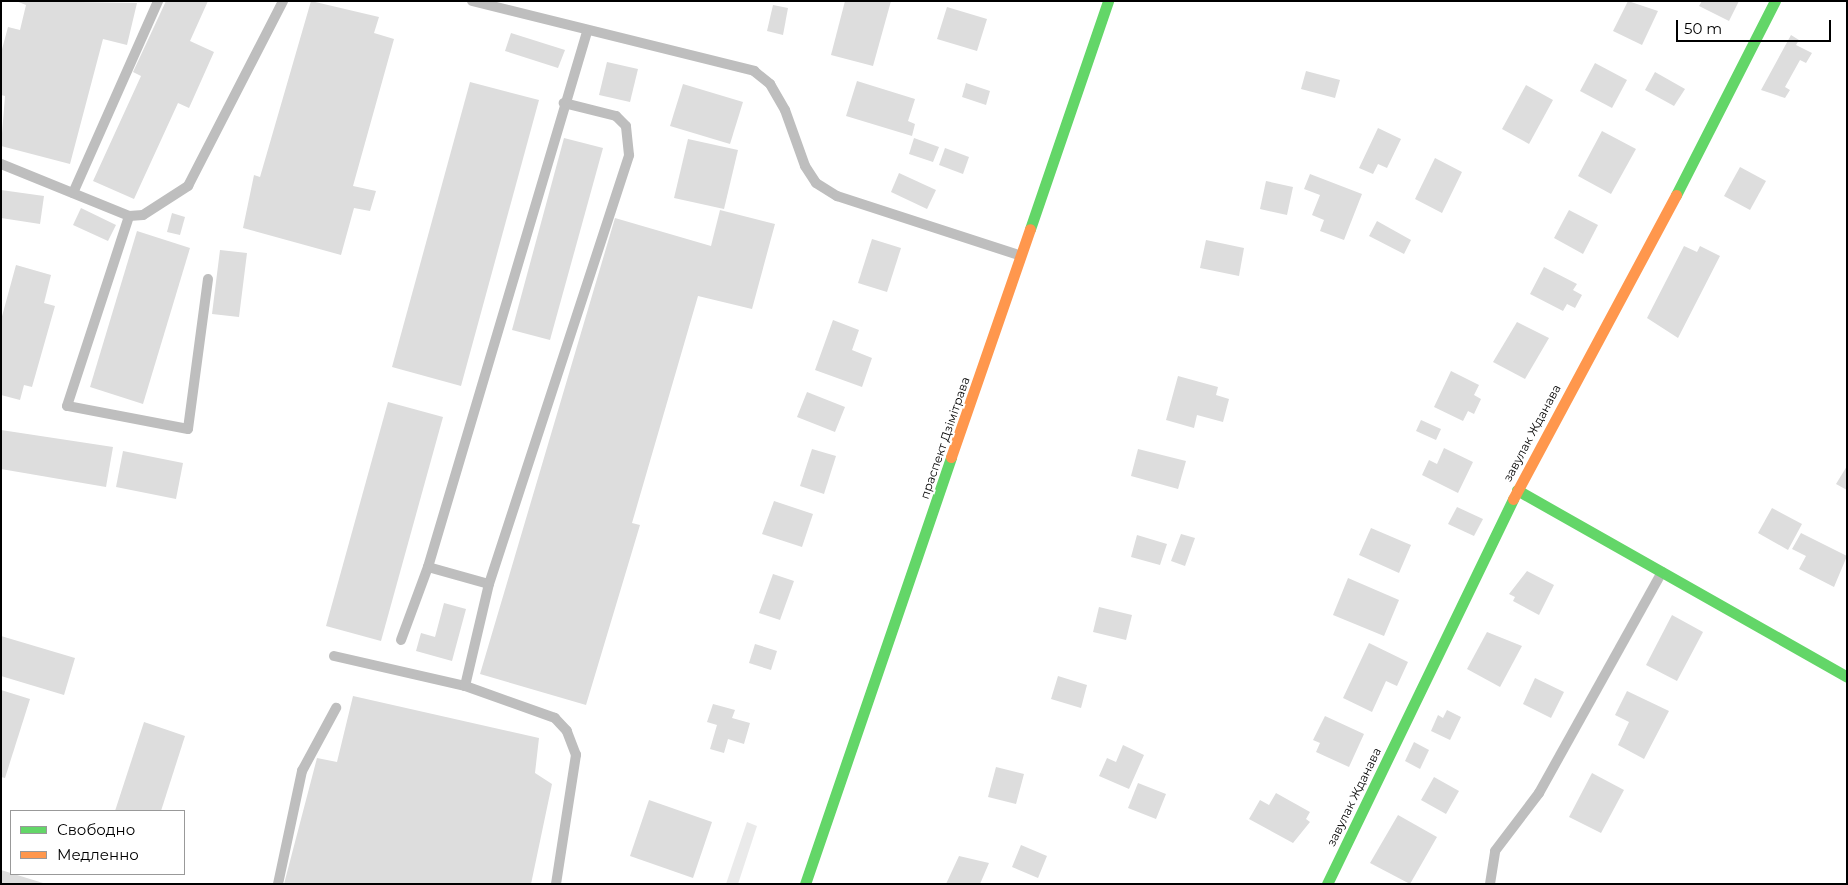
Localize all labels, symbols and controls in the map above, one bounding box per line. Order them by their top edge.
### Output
scale bar [1678,10,1833,42]
text: 50 m [1684,19,1722,38]
street label: праспект Дзімітрава [917,375,973,501]
street label: завулак Жданава [1500,382,1564,484]
street label: завулак Жданава [1324,745,1384,849]
legend [10,810,185,875]
text: Свободно [57,820,135,839]
text: Медленно [57,845,139,864]

